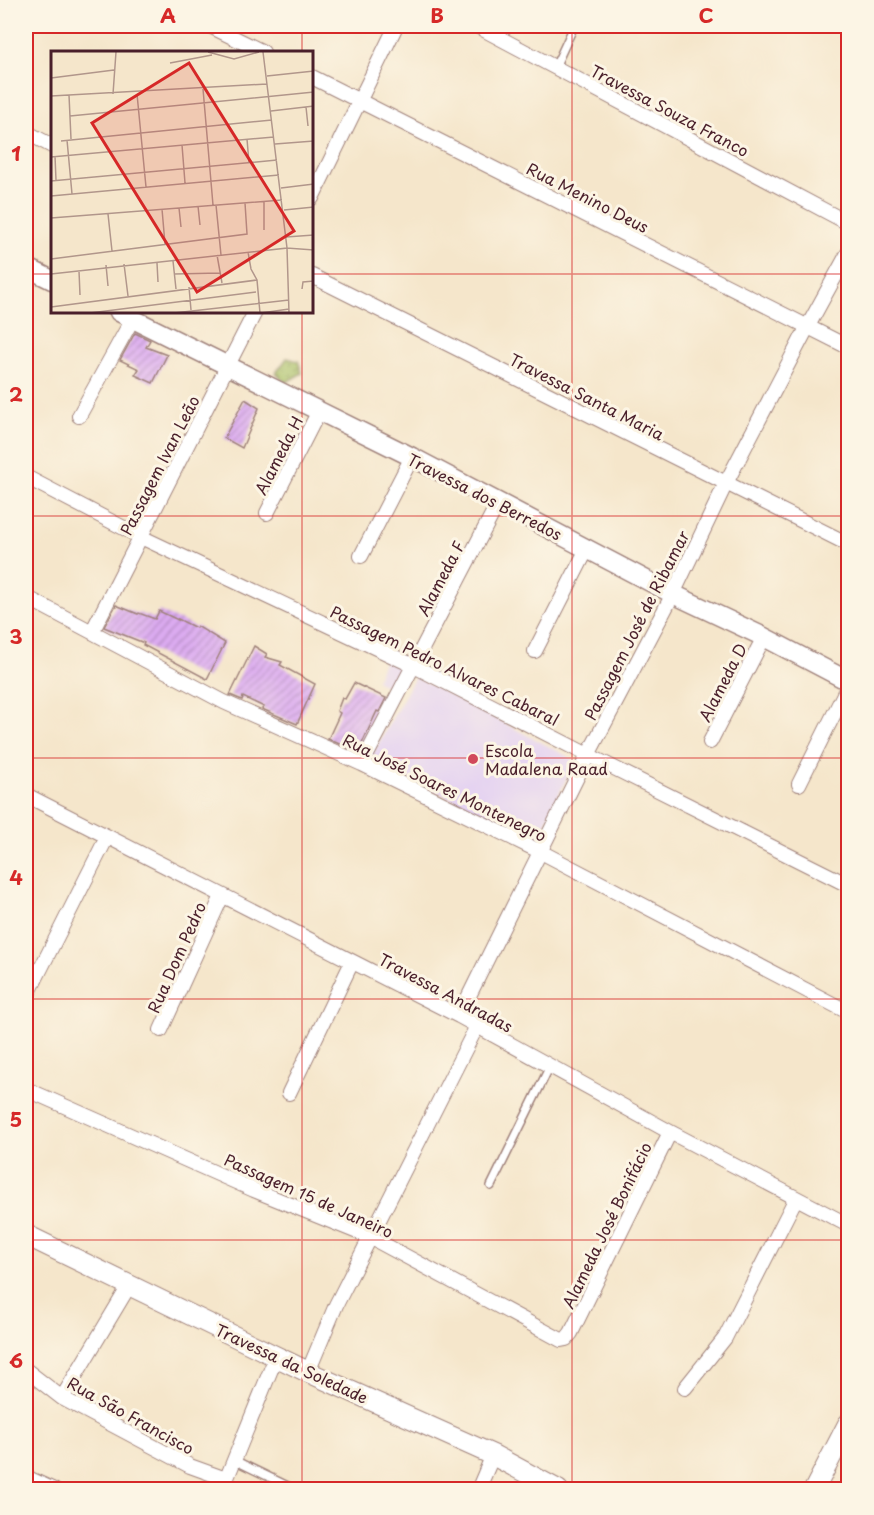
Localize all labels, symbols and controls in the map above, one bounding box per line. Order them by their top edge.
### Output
text: A [160,0,176,30]
text: B [430,0,444,30]
text: C [698,0,714,30]
inset map [51,51,314,314]
street label: Travessa Souza Franco [586,58,754,162]
text: 1 [11,138,21,168]
street label: Rua Menino Deus [523,156,653,238]
street label: Travessa Santa Maria [505,346,669,446]
text: 2 [9,379,23,409]
street label: Passagem Ivan Leão [113,391,205,539]
street label: Alameda H [248,411,308,499]
street label: Travessa dos Berredos [404,447,566,545]
street label: Passagem José de Ribamar [578,525,695,724]
street label: Alameda F [410,536,470,620]
street label: Passagem Pedro Alvares Cabaral [327,599,563,731]
text: 3 [9,621,23,651]
street label: Alameda D [692,639,752,725]
street label: Rua José Soares Montenegro [339,727,551,847]
place label: Escola Madalena Raad [485,738,608,780]
marker: Escola Madalena Raad [466,752,480,766]
text: 4 [9,862,23,892]
street label: Rua Dom Pedro [141,897,211,1016]
street label: Travessa Andradas [375,946,517,1038]
text: 5 [10,1104,22,1134]
street label: Alameda José Bonifácio [555,1138,657,1312]
street label: Passagem 15 de Janeiro [221,1147,397,1243]
street label: Travessa da Soledade [212,1317,372,1409]
text: 6 [9,1345,23,1375]
street label: Rua São Francisco [63,1370,199,1460]

